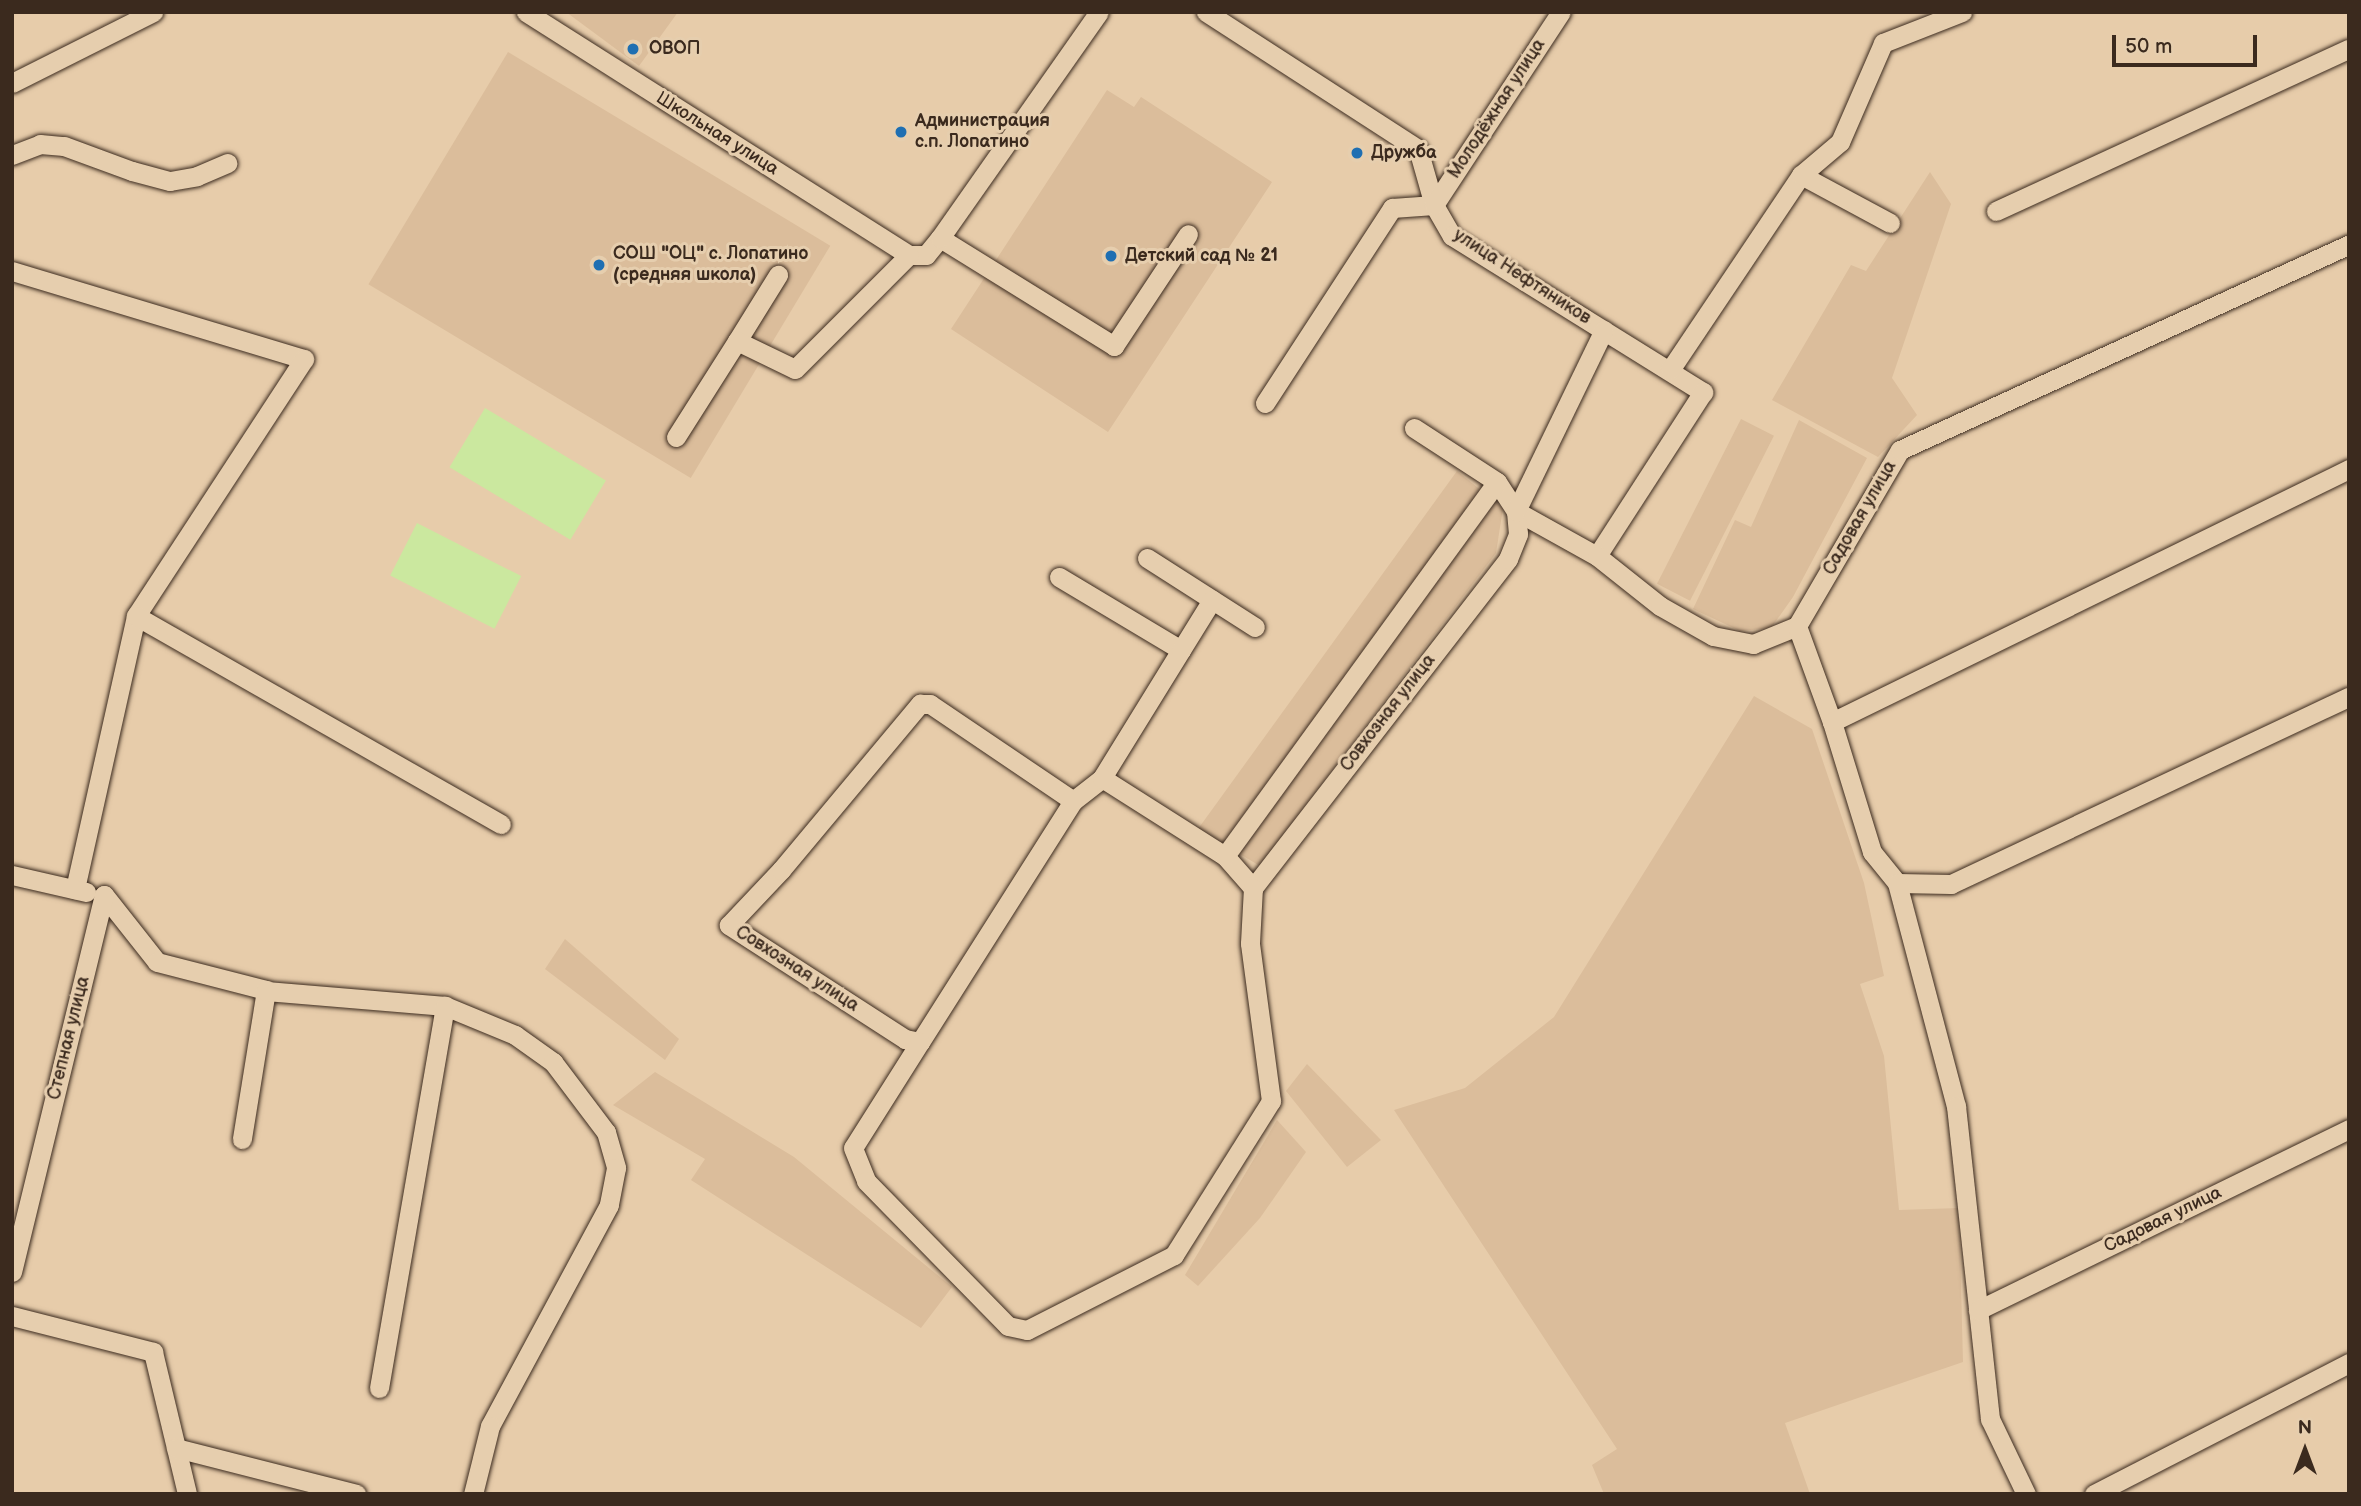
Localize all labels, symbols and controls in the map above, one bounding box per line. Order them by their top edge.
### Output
scale bar [2116,21,2261,65]
text: 50 m [2125,34,2172,59]
street label: Молодёжная улица [1444,35,1550,183]
place label: ОВОП [649,38,700,60]
marker: ОВОП [623,39,643,59]
street label: Школьная улица [652,88,782,180]
place label: Администрация с.п. Лопатино [915,111,1050,154]
marker: Администрация с.п. Лопатино [893,124,909,140]
place label: Дружба [1371,142,1436,164]
marker: Дружба [1349,145,1365,161]
street label: улица Нефтяников [1449,225,1595,329]
place label: СОШ "ОЦ" с. Лопатино (средняя школа) [613,244,808,286]
place label: Детский сад № 21 [1125,245,1278,267]
marker: Детский сад № 21 [1103,248,1119,264]
marker: СОШ "ОЦ" с. Лопатино (средняя школа) [591,257,607,273]
street label: Садовая улица [1819,457,1901,579]
street label: Совхозная улица [1336,650,1440,776]
street label: Совхозная улица [731,921,863,1017]
street label: Степная улица [43,974,95,1102]
street label: Садовая улица [2101,1182,2225,1258]
north arrow [2270,1415,2340,1485]
text: N [2298,1417,2312,1440]

